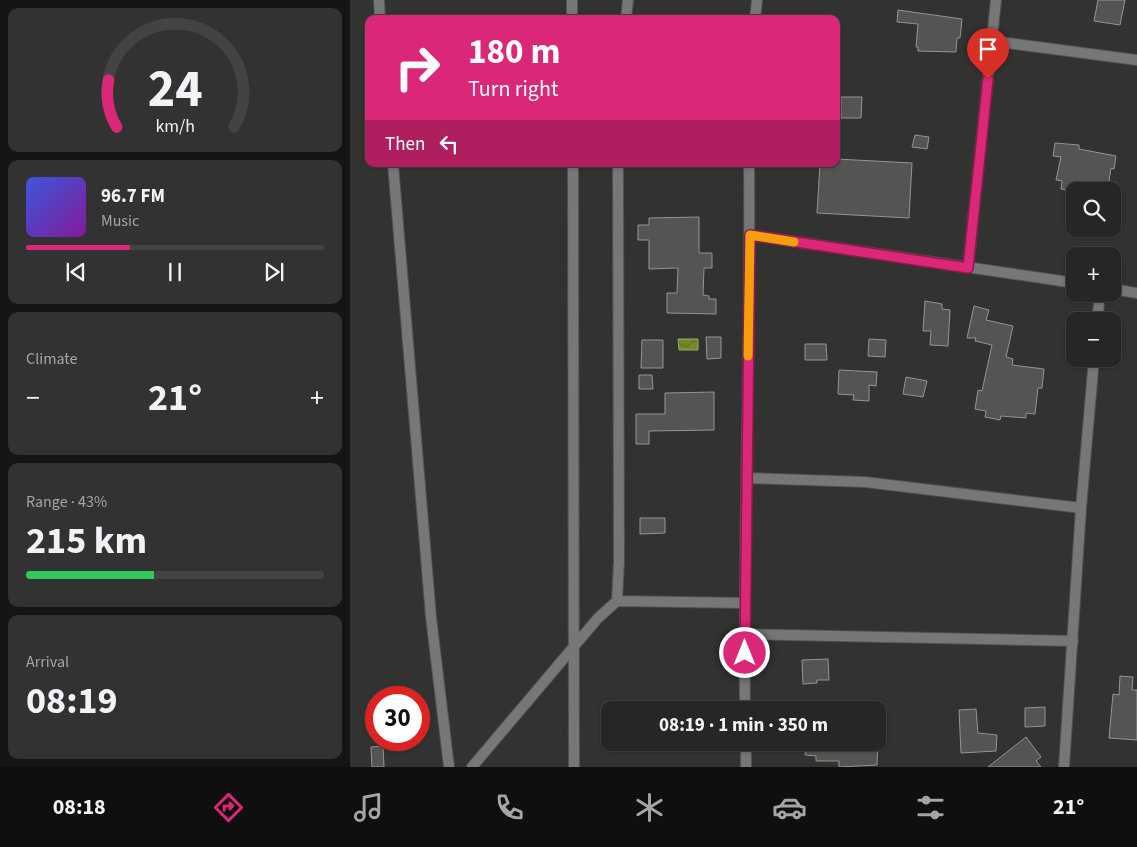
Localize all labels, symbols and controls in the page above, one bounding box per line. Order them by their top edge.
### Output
text: 180 m [468,27,560,77]
pin [967,28,1009,79]
icon: right [385,35,450,100]
icon: arrive [974,35,1002,63]
text: 24 [148,53,202,127]
text: Turn right [468,73,558,105]
text: km/h [155,114,195,139]
icon: left [435,130,463,158]
text: Then [385,131,425,158]
map controls [1066,182,1121,367]
button: search [1066,182,1121,237]
text: 96.7 FM [101,183,165,210]
text: Music [101,210,139,232]
button: + [1066,247,1121,302]
icon: previous [62,258,90,286]
icon: pause [161,258,189,286]
icon: next [260,258,288,286]
button: − [1066,312,1121,367]
text: Climate [26,348,77,370]
text: 21° [148,371,202,425]
text: − [26,378,40,418]
text: + [310,378,324,418]
text: Range · 43% [26,491,107,513]
text: 215 km [26,514,147,568]
position arrow [718,626,770,678]
text: Arrival [26,651,69,673]
text: 08:19 [26,674,118,728]
speed limit sign: 30 [365,686,430,751]
text: 08:19 · 1 min · 350 m [659,712,828,739]
icon: directions [211,790,246,825]
icon: music [351,790,386,825]
icon: phone [492,790,527,825]
icon: climate [632,790,667,825]
icon: car [772,790,807,825]
icon: filters [913,790,948,825]
text: 08:18 [53,791,106,823]
text: 21° [1053,791,1084,823]

